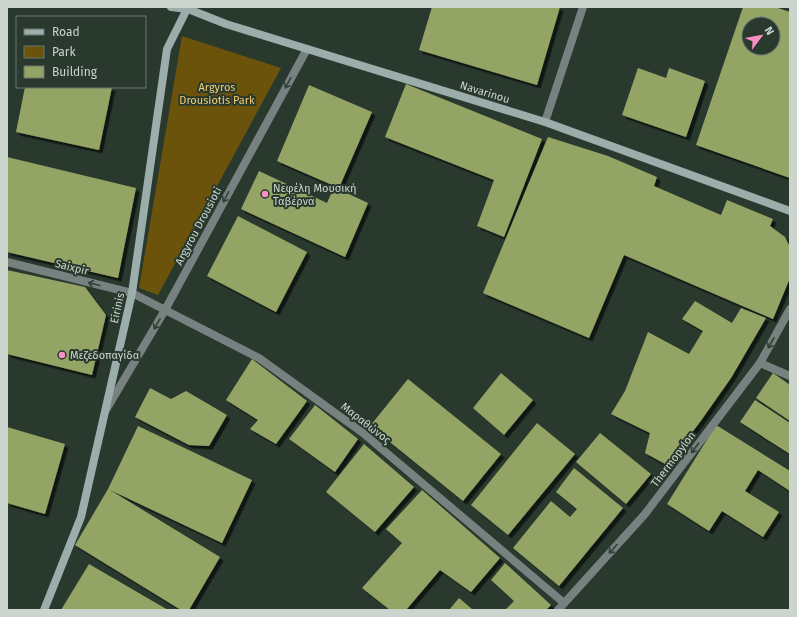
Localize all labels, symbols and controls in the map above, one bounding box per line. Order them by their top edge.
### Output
legend [16,16,146,88]
north arrow [741,16,781,56]
text: N [762,24,777,38]
text: Road [52,25,80,39]
text: Park [52,45,76,59]
text: Building [52,65,98,79]
one-way arrow [284,77,291,89]
street label: Navarinou [458,79,511,106]
park label: Argyros Drousiotis Park [179,81,255,107]
place label: Νεφέλη Μουσική Ταβέρνα [273,182,357,208]
street label: Argyrou Drousioti [172,185,225,268]
marker: Νεφέλη Μουσική Ταβέρνα [260,189,270,199]
one-way arrow [222,191,229,203]
street label: Saixpir [54,257,91,278]
one-way arrow [88,280,101,287]
street label: Eirinis [108,292,127,325]
one-way arrow [153,318,161,330]
one-way arrow [767,337,774,349]
place label: Μεζεδοπαγίδα [70,349,140,362]
marker: Μεζεδοπαγίδα [57,350,67,360]
street label: Μαραθώνος [338,400,393,447]
street label: Thermopylon [648,429,699,490]
one-way arrow [691,443,699,454]
one-way arrow [609,544,618,554]

